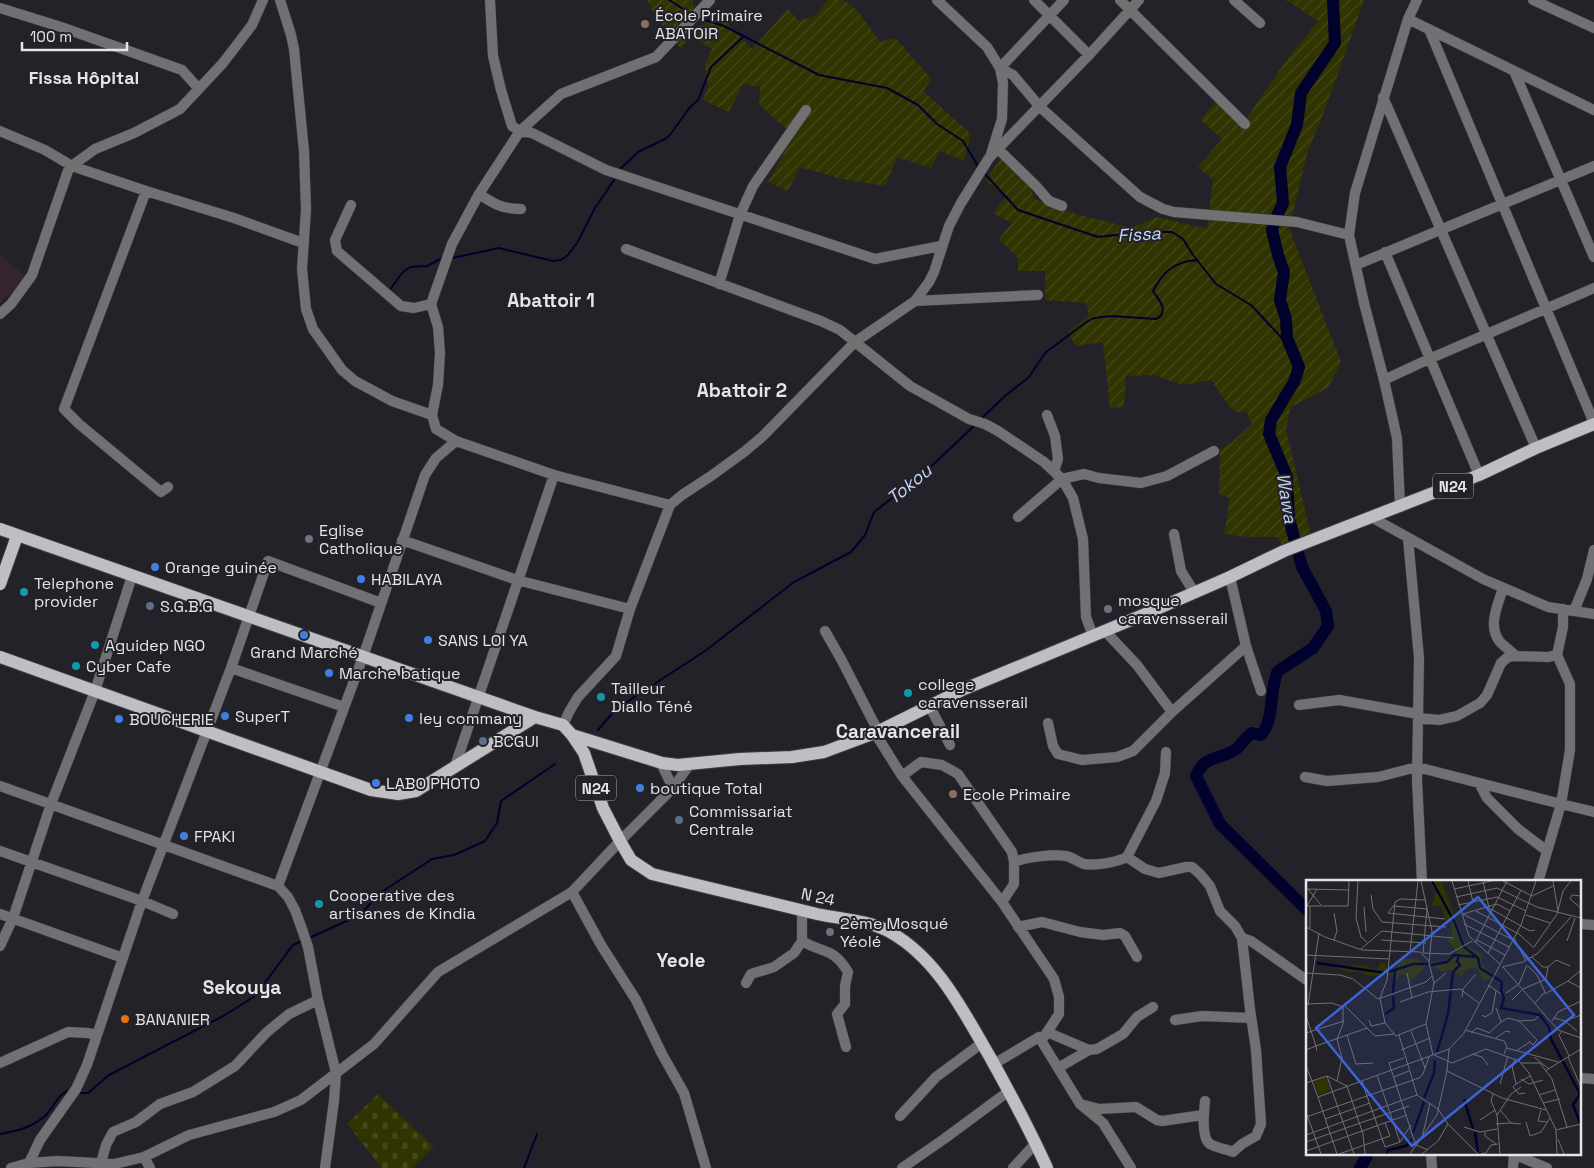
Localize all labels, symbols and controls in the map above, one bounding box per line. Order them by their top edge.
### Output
place label: École Primaire ABATOIR [655,5,763,44]
marker: École Primaire ABATOIR [639,18,651,30]
scale bar [22,20,128,52]
text: 100 m [30,27,72,46]
district label: Fissa Hôpital [29,66,139,89]
water label: Fissa [1117,221,1162,247]
district label: Abattoir 1 [507,288,595,313]
district label: Abattoir 2 [697,378,787,403]
water label: Tokou [882,458,937,509]
water label: Wawa [1272,471,1302,525]
road number: N24 [1433,474,1473,498]
place label: Eglise Catholique [319,520,402,559]
marker: Eglise Catholique [303,533,315,545]
place label: Orange guinée [165,557,277,578]
marker: Orange guinée [149,561,161,573]
place label: HABILAYA [371,569,442,590]
place label: Telephone provider [34,573,114,612]
marker: HABILAYA [355,573,367,585]
marker: Telephone provider [18,586,30,598]
place label: mosque caravensserail [1118,590,1228,629]
place label: S.G.B.G [160,596,213,617]
marker: S.G.B.G [144,600,156,612]
marker: mosque caravensserail [1102,603,1114,615]
marker: Grand Marché [298,629,310,641]
place label: SANS LOI YA [438,630,528,651]
marker: SANS LOI YA [422,634,434,646]
place label: Aguidep NGO [105,635,205,656]
marker: Aguidep NGO [89,639,101,651]
place label: Grand Marché [250,642,358,663]
place label: Cyber Cafe [86,656,171,677]
marker: Cyber Cafe [70,660,82,672]
place label: Marche batique [339,663,461,684]
marker: Marche batique [323,667,335,679]
place label: college caravensserail [918,674,1028,713]
place label: Tailleur Diallo Téné [611,678,693,717]
marker: college caravensserail [902,687,914,699]
marker: Tailleur Diallo Téné [595,691,607,703]
place label: SuperT [235,706,290,727]
place label: ley commany [419,708,522,729]
place label: BOUCHERIE [129,709,214,730]
marker: SuperT [219,710,231,722]
marker: ley commany [403,712,415,724]
marker: BOUCHERIE [113,713,125,725]
district label: Caravancerail [836,719,960,744]
place label: BCGUI [493,731,539,752]
marker: BCGUI [477,735,489,747]
place label: LABO PHOTO [386,773,480,794]
road number: N24 [576,776,616,800]
marker: LABO PHOTO [370,777,382,789]
place label: boutique Total [650,778,762,799]
marker: boutique Total [634,782,646,794]
place label: Ecole Primaire [963,784,1071,805]
marker: Ecole Primaire [947,788,959,800]
place label: Commissariat Centrale [689,801,793,840]
marker: Commissariat Centrale [673,814,685,826]
place label: FPAKI [194,826,235,847]
marker: FPAKI [178,830,190,842]
inset map [1306,880,1582,1156]
street label: N 24 [799,883,837,911]
place label: Cooperative des artisanes de Kindia [329,885,476,924]
marker: Cooperative des artisanes de Kindia [313,898,325,910]
place label: 2ème Mosqué Yéolé [840,913,948,952]
marker: 2ème Mosqué Yéolé [824,926,836,938]
district label: Yeole [657,948,705,973]
district label: Sekouya [203,975,281,1000]
place label: BANANIER [135,1009,210,1030]
marker: BANANIER [119,1013,131,1025]

